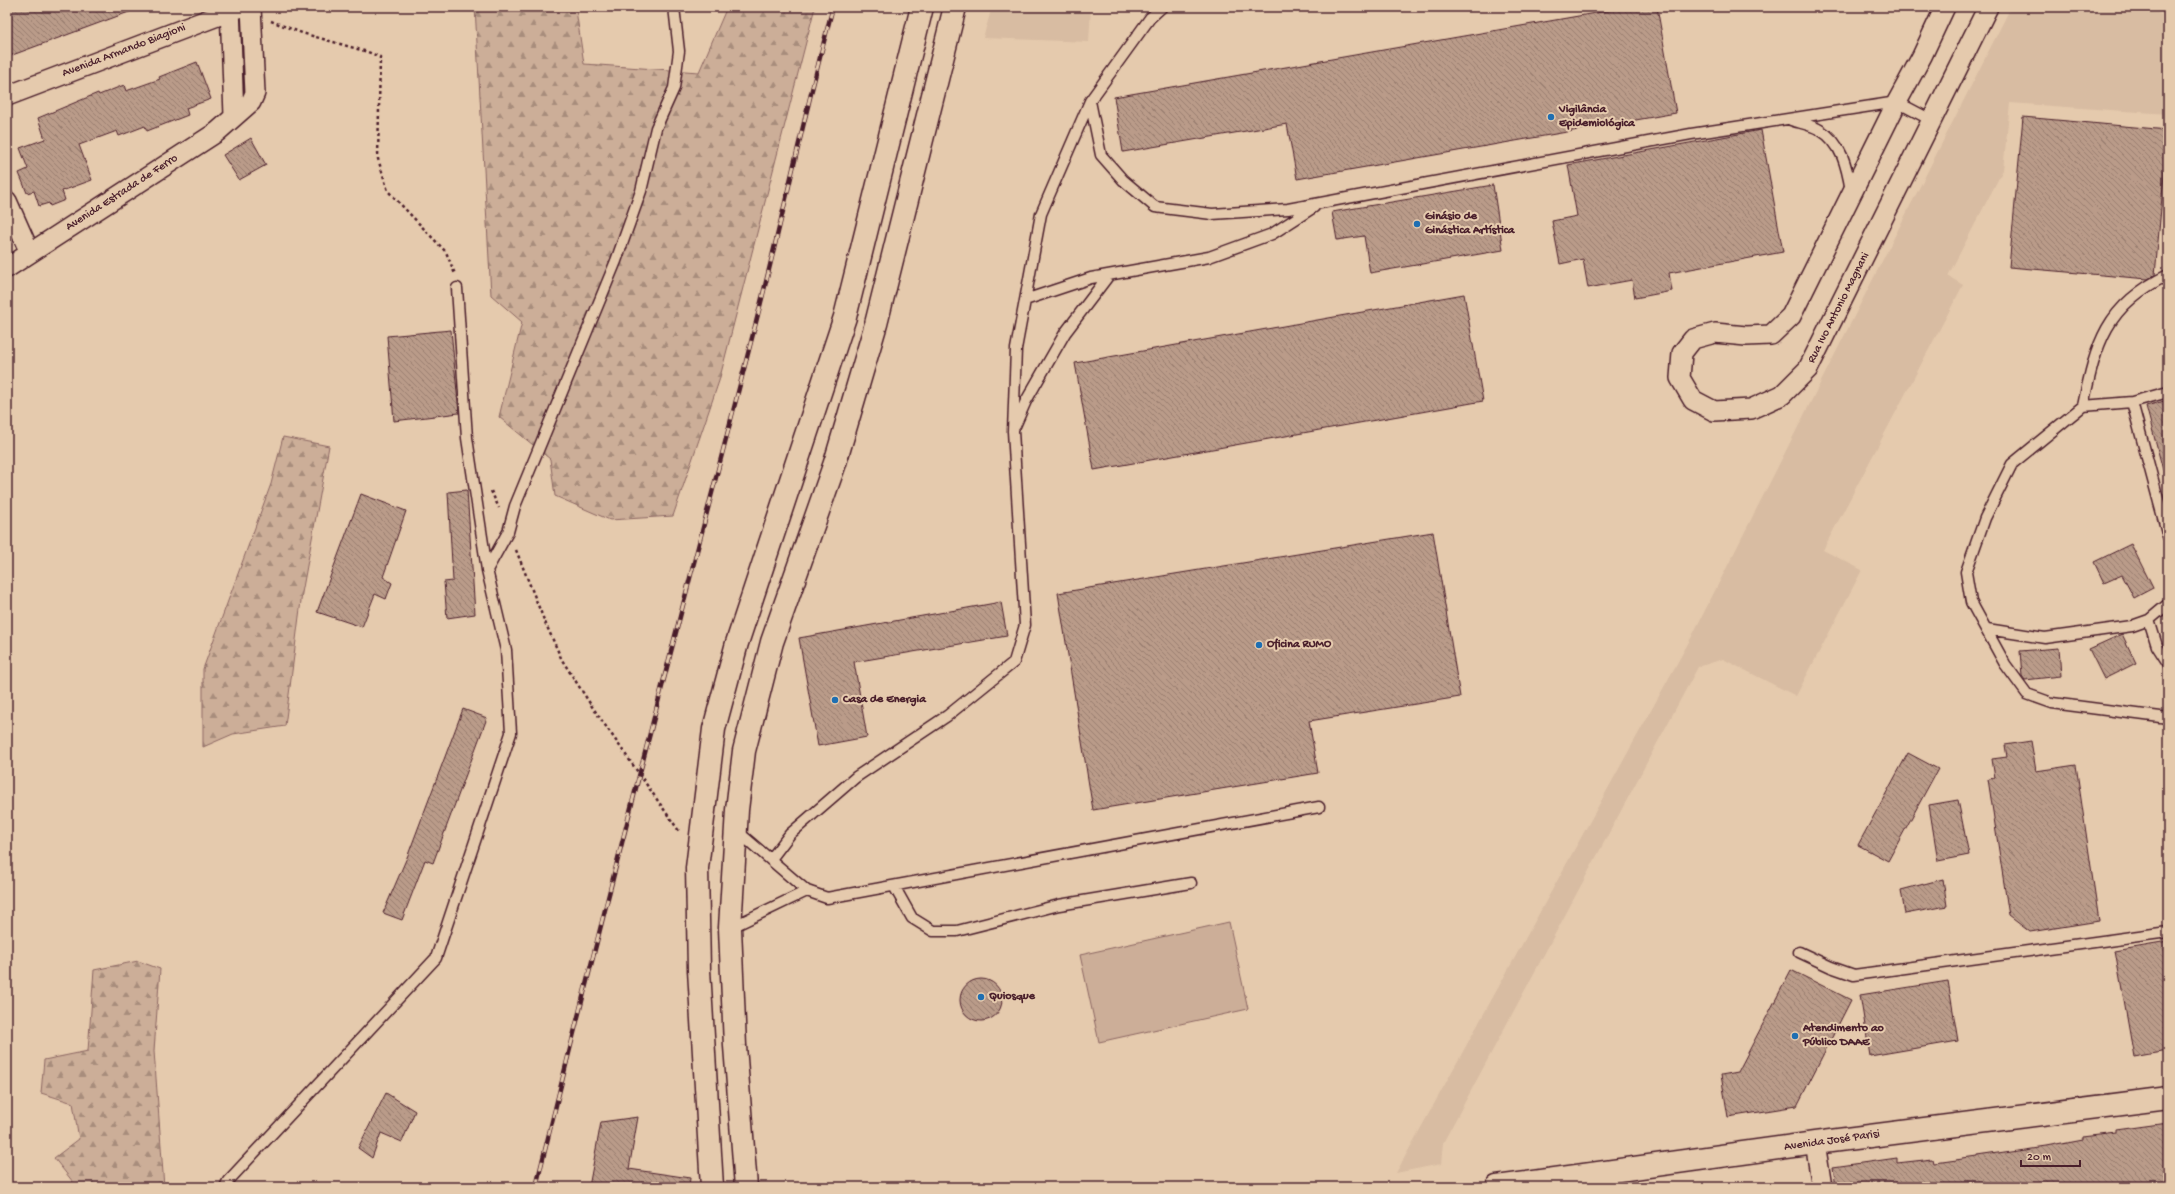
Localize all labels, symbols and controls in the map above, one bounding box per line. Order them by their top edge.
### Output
street label: Avenida Armando Biagioni [60,21,188,81]
place label: Vigilância Epidemiológica [1558,103,1636,131]
marker: Vigilância Epidemiológica [1546,112,1556,122]
street label: Avenida Estrada de Ferro [63,152,181,234]
place label: Ginásio de Ginástica Artística [1425,210,1516,238]
marker: Ginásio de Ginástica Artística [1412,219,1422,229]
street label: Rua Ivo Antonio Magnani [1805,250,1873,366]
place label: Oficina RUMO [1267,638,1332,652]
marker: Oficina RUMO [1254,640,1264,650]
place label: Casa de Energia [842,693,927,707]
marker: Casa de Energia [830,695,840,705]
place label: Quiosque [989,990,1036,1004]
marker: Quiosque [976,992,986,1002]
place label: Atendimento ao Público DAAE [1802,1022,1885,1050]
marker: Atendimento ao Público DAAE [1790,1031,1800,1041]
street label: Avenida José Parisi [1783,1127,1881,1155]
scale bar [2021,1142,2080,1168]
text: 20 m [2027,1151,2052,1165]

